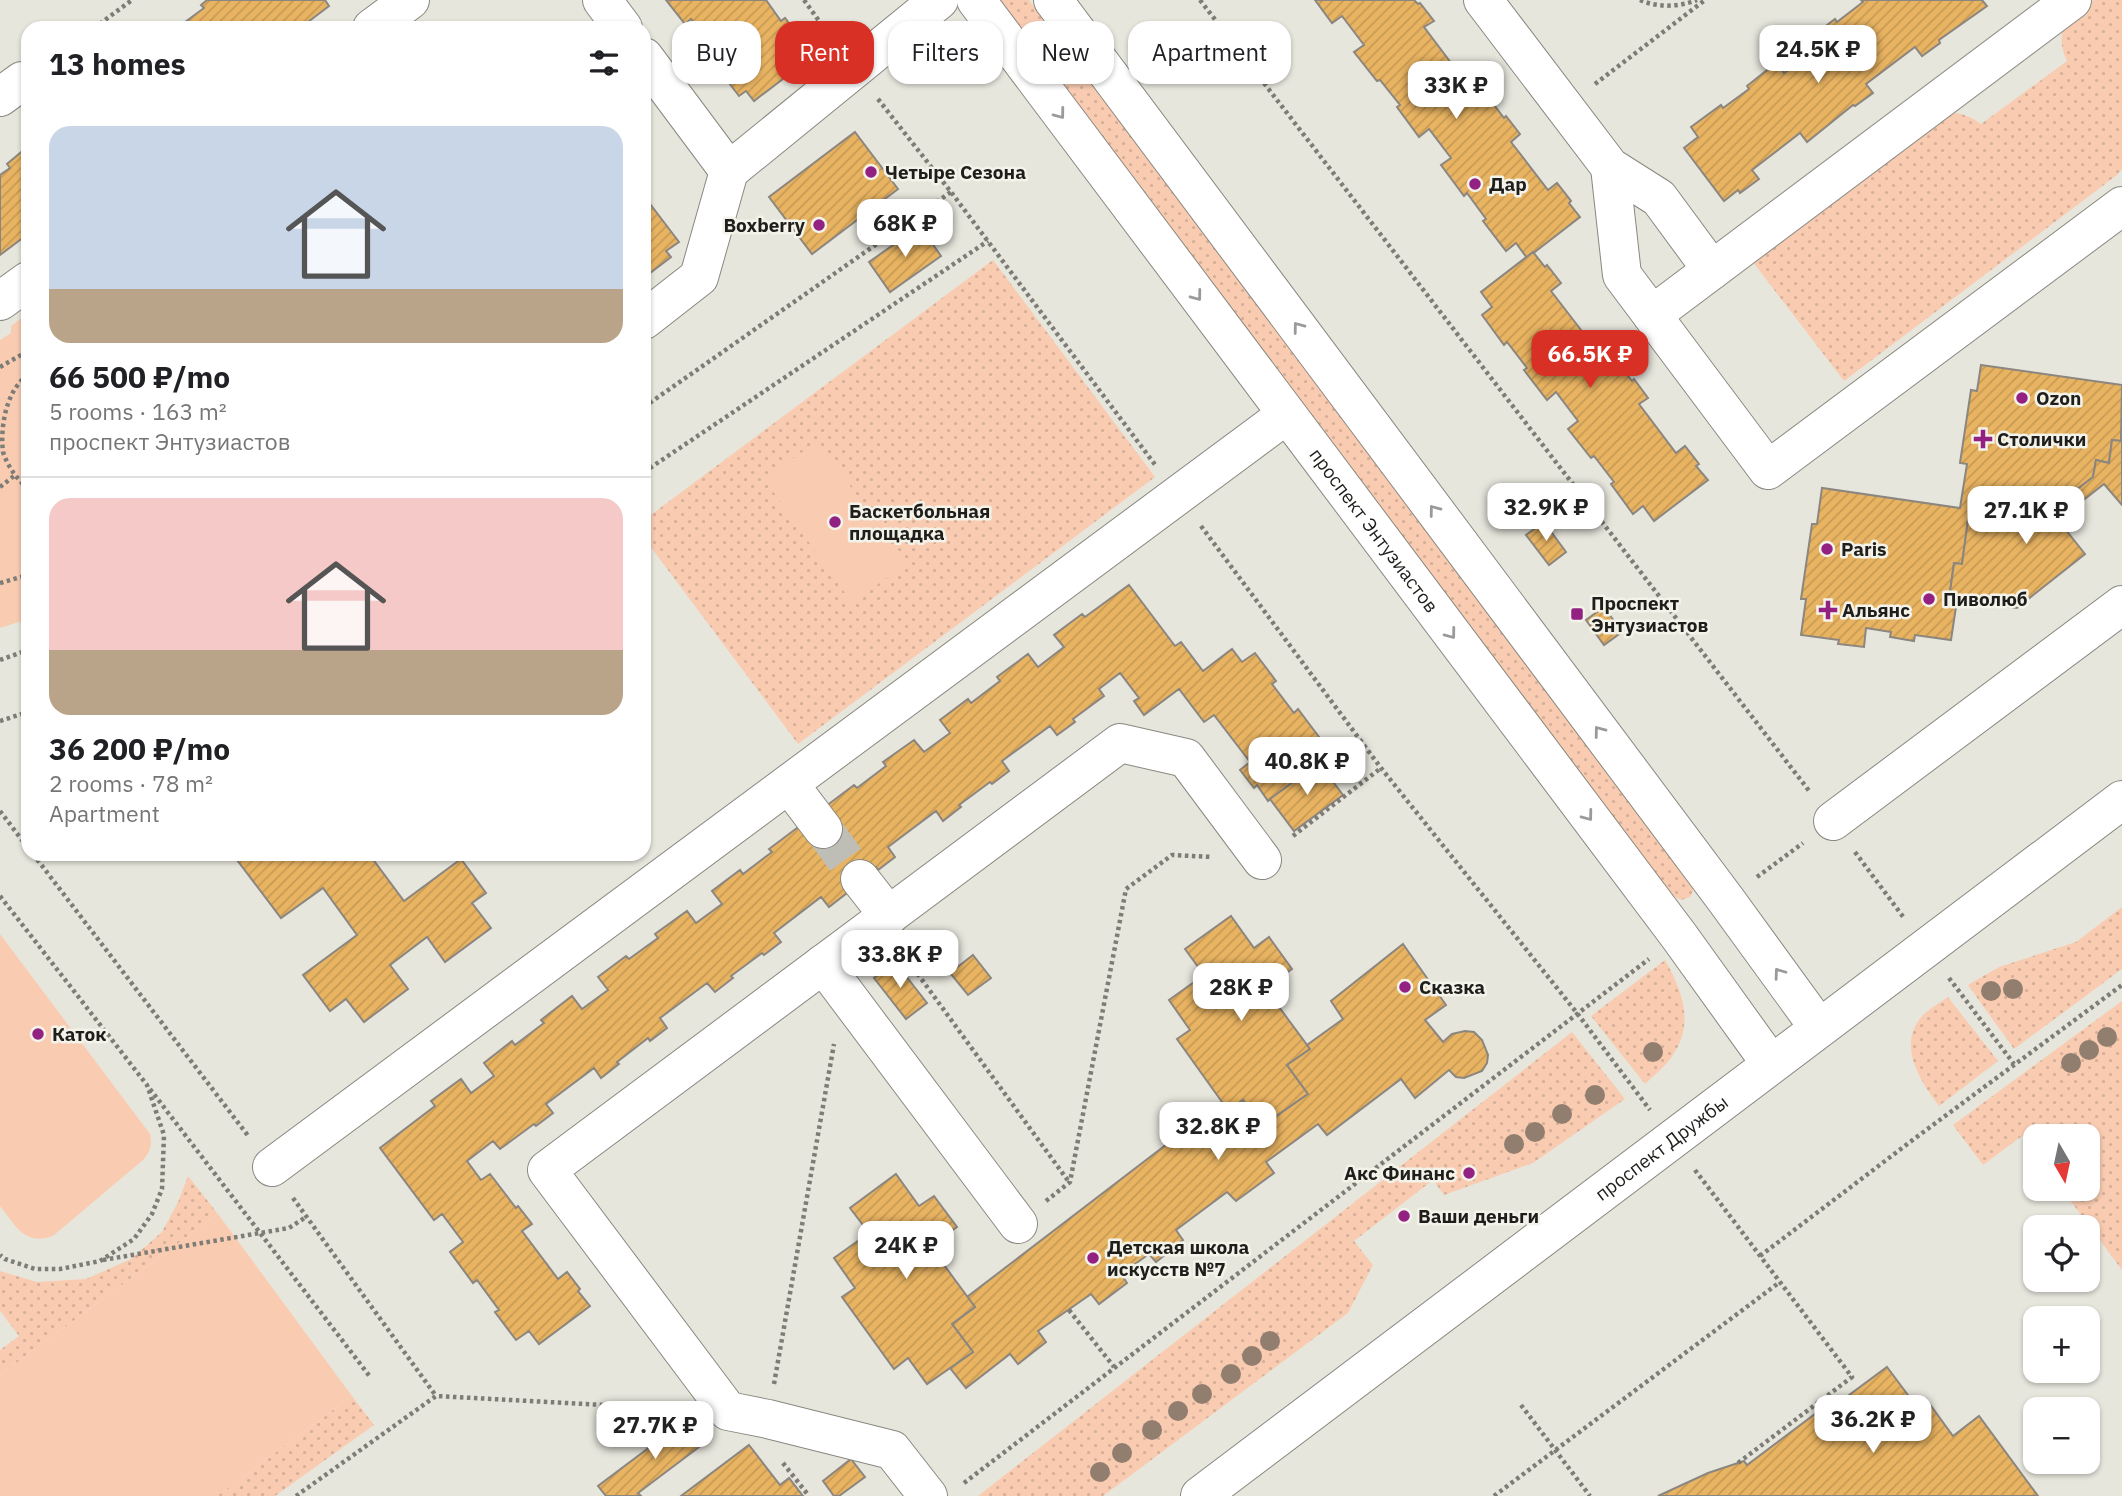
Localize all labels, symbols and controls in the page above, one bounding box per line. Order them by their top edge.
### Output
chip: Buy [672,21,761,84]
chip: Rent [775,21,874,84]
chip: Filters [888,21,1003,84]
chip: New [1017,21,1114,84]
chip: Apartment [1128,21,1291,84]
pin: 24.5K ₽ [1753,25,1883,85]
text: 24.5K ₽ [1775,33,1861,63]
text: 13 homes [49,44,186,83]
icon: filters [585,44,623,82]
pin: 33K ₽ [1407,61,1505,121]
text: 33K ₽ [1424,69,1488,99]
one-way arrow [1052,106,1065,118]
place label: Четыре Сезона [885,160,1026,184]
marker: Четыре Сезона [863,164,879,180]
icon: home [273,171,399,297]
place label: Дар [1489,172,1527,196]
marker: Дар [1467,176,1483,192]
pin: 68K ₽ [856,200,954,259]
text: 68K ₽ [873,207,937,237]
place label: Boxberry [723,213,806,237]
marker: Boxberry [811,217,827,233]
one-way arrow [1188,288,1201,300]
one-way arrow [1293,323,1306,335]
pin: 66.5K ₽ [1525,330,1655,390]
text: 66.5K ₽ [1547,338,1633,368]
text: 66 500 ₽/mo [49,357,230,396]
place label: Ozon [2036,386,2081,410]
marker: Ozon [2014,390,2030,406]
text: 5 rooms · 163 m² [49,396,227,426]
text: проспект Энтузиастов [49,426,291,456]
place label: Столички [1997,427,2086,451]
marker: Столички [1975,431,1991,447]
street label: проспект Энтузиастов [1305,443,1444,617]
pin: 32.9K ₽ [1481,484,1611,543]
pin: 27.1K ₽ [1961,486,2091,546]
text: 32.9K ₽ [1503,491,1589,521]
text: 27.1K ₽ [1983,494,2069,524]
place label: Баскетбольная площадка [849,499,990,545]
one-way arrow [1430,505,1442,517]
marker: Баскетбольная площадка [827,514,843,530]
place label: Paris [1841,537,1887,561]
marker: Paris [1819,541,1835,557]
icon: home [273,543,399,669]
place label: Пиволюб [1943,587,2028,611]
place label: Проспект Энтузиастов [1591,591,1709,637]
marker: Пиволюб [1921,591,1937,607]
place label: Альянс [1842,598,1910,622]
marker: Альянс [1820,602,1836,618]
marker: Проспект Энтузиастов [1569,606,1585,622]
one-way arrow [1443,626,1456,639]
one-way arrow [1595,726,1608,739]
text: 36 200 ₽/mo [49,729,230,768]
pin: 40.8K ₽ [1242,738,1372,797]
text: 40.8K ₽ [1264,745,1350,775]
text: 2 rooms · 78 m² [49,768,213,798]
text: Apartment [49,798,160,828]
one-way arrow [1580,808,1593,820]
pin: 33.8K ₽ [835,930,965,990]
text: 33.8K ₽ [857,938,943,968]
pin: 28K ₽ [1192,964,1290,1023]
one-way arrow [1775,968,1787,981]
text: 28K ₽ [1209,971,1273,1001]
place label: Сказка [1419,975,1485,999]
marker: Сказка [1397,979,1413,995]
place label: Каток [52,1022,107,1046]
marker: Каток [30,1026,46,1042]
street label: проспект Дружбы [1590,1090,1733,1206]
pin: 32.8K ₽ [1153,1102,1283,1162]
text: 32.8K ₽ [1175,1110,1261,1140]
north arrow [2023,1124,2100,1200]
map controls [2023,1124,2100,1474]
place label: Акс Финанс [1344,1161,1455,1185]
marker: Акс Финанс [1461,1165,1477,1181]
place label: Ваши деньги [1418,1204,1539,1228]
marker: Ваши деньги [1396,1208,1412,1224]
button: locate [2023,1215,2100,1292]
pin: 24K ₽ [857,1222,955,1281]
text: 24K ₽ [874,1229,938,1259]
place label: Детская школа искусств №7 [1107,1235,1250,1281]
marker: Детская школа искусств №7 [1085,1250,1101,1266]
button: + [2023,1306,2100,1383]
pin: 36.2K ₽ [1808,1396,1938,1455]
button: − [2023,1397,2100,1474]
pin: 27.7K ₽ [590,1402,720,1461]
text: 36.2K ₽ [1830,1403,1916,1433]
text: 27.7K ₽ [612,1409,698,1439]

